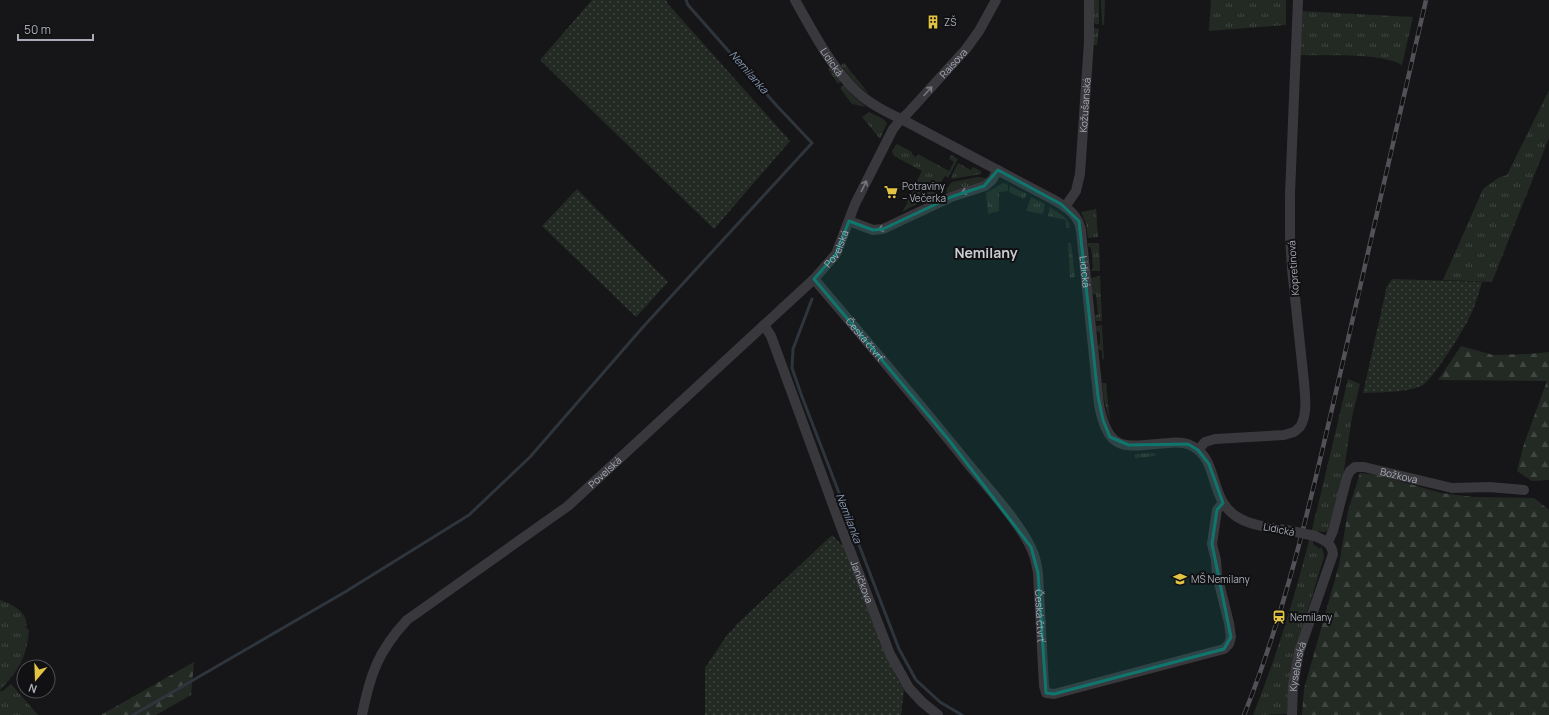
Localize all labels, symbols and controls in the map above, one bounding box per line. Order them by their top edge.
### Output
building icon: ZŠ [925,14,941,30]
place label: ZŠ [944,15,956,29]
scale bar [18,16,93,42]
text: 50 m [24,21,51,38]
street label: Lidická [817,45,847,79]
street label: Raisova [936,45,970,81]
water label: Nemilanka [727,47,773,97]
street label: Kožušanská [1076,77,1094,133]
one-way arrow [923,86,932,96]
place label: Potraviny – Večerka [902,179,946,205]
one-way arrow [861,180,868,192]
supermarket icon: Potraviny – Večerka [883,184,899,200]
one-way arrow [961,188,974,195]
one-way arrow [878,225,891,232]
street label: Povelská [821,228,851,270]
street label: Kopretinová [1284,240,1302,296]
district label: Nemilany [954,243,1018,262]
street label: Lidická [1077,255,1094,288]
street label: Česká čtvrť [843,314,888,364]
street label: Povelská [585,453,624,491]
street label: Božkova [1379,464,1419,487]
water label: Nemilanka [833,491,866,546]
street label: Lidická [1262,519,1296,539]
street label: Janíčkova [847,558,877,605]
school or university icon: MŠ Nemilany [1172,571,1188,587]
place label: MŠ Nemilany [1191,572,1251,586]
street label: Česká čtvrť [1032,589,1049,643]
station icon: Nemilany [1271,609,1287,625]
place label: Nemilany [1290,610,1333,624]
street label: Kyselovská [1286,640,1309,692]
north arrow [16,659,56,699]
text: N [26,681,39,697]

